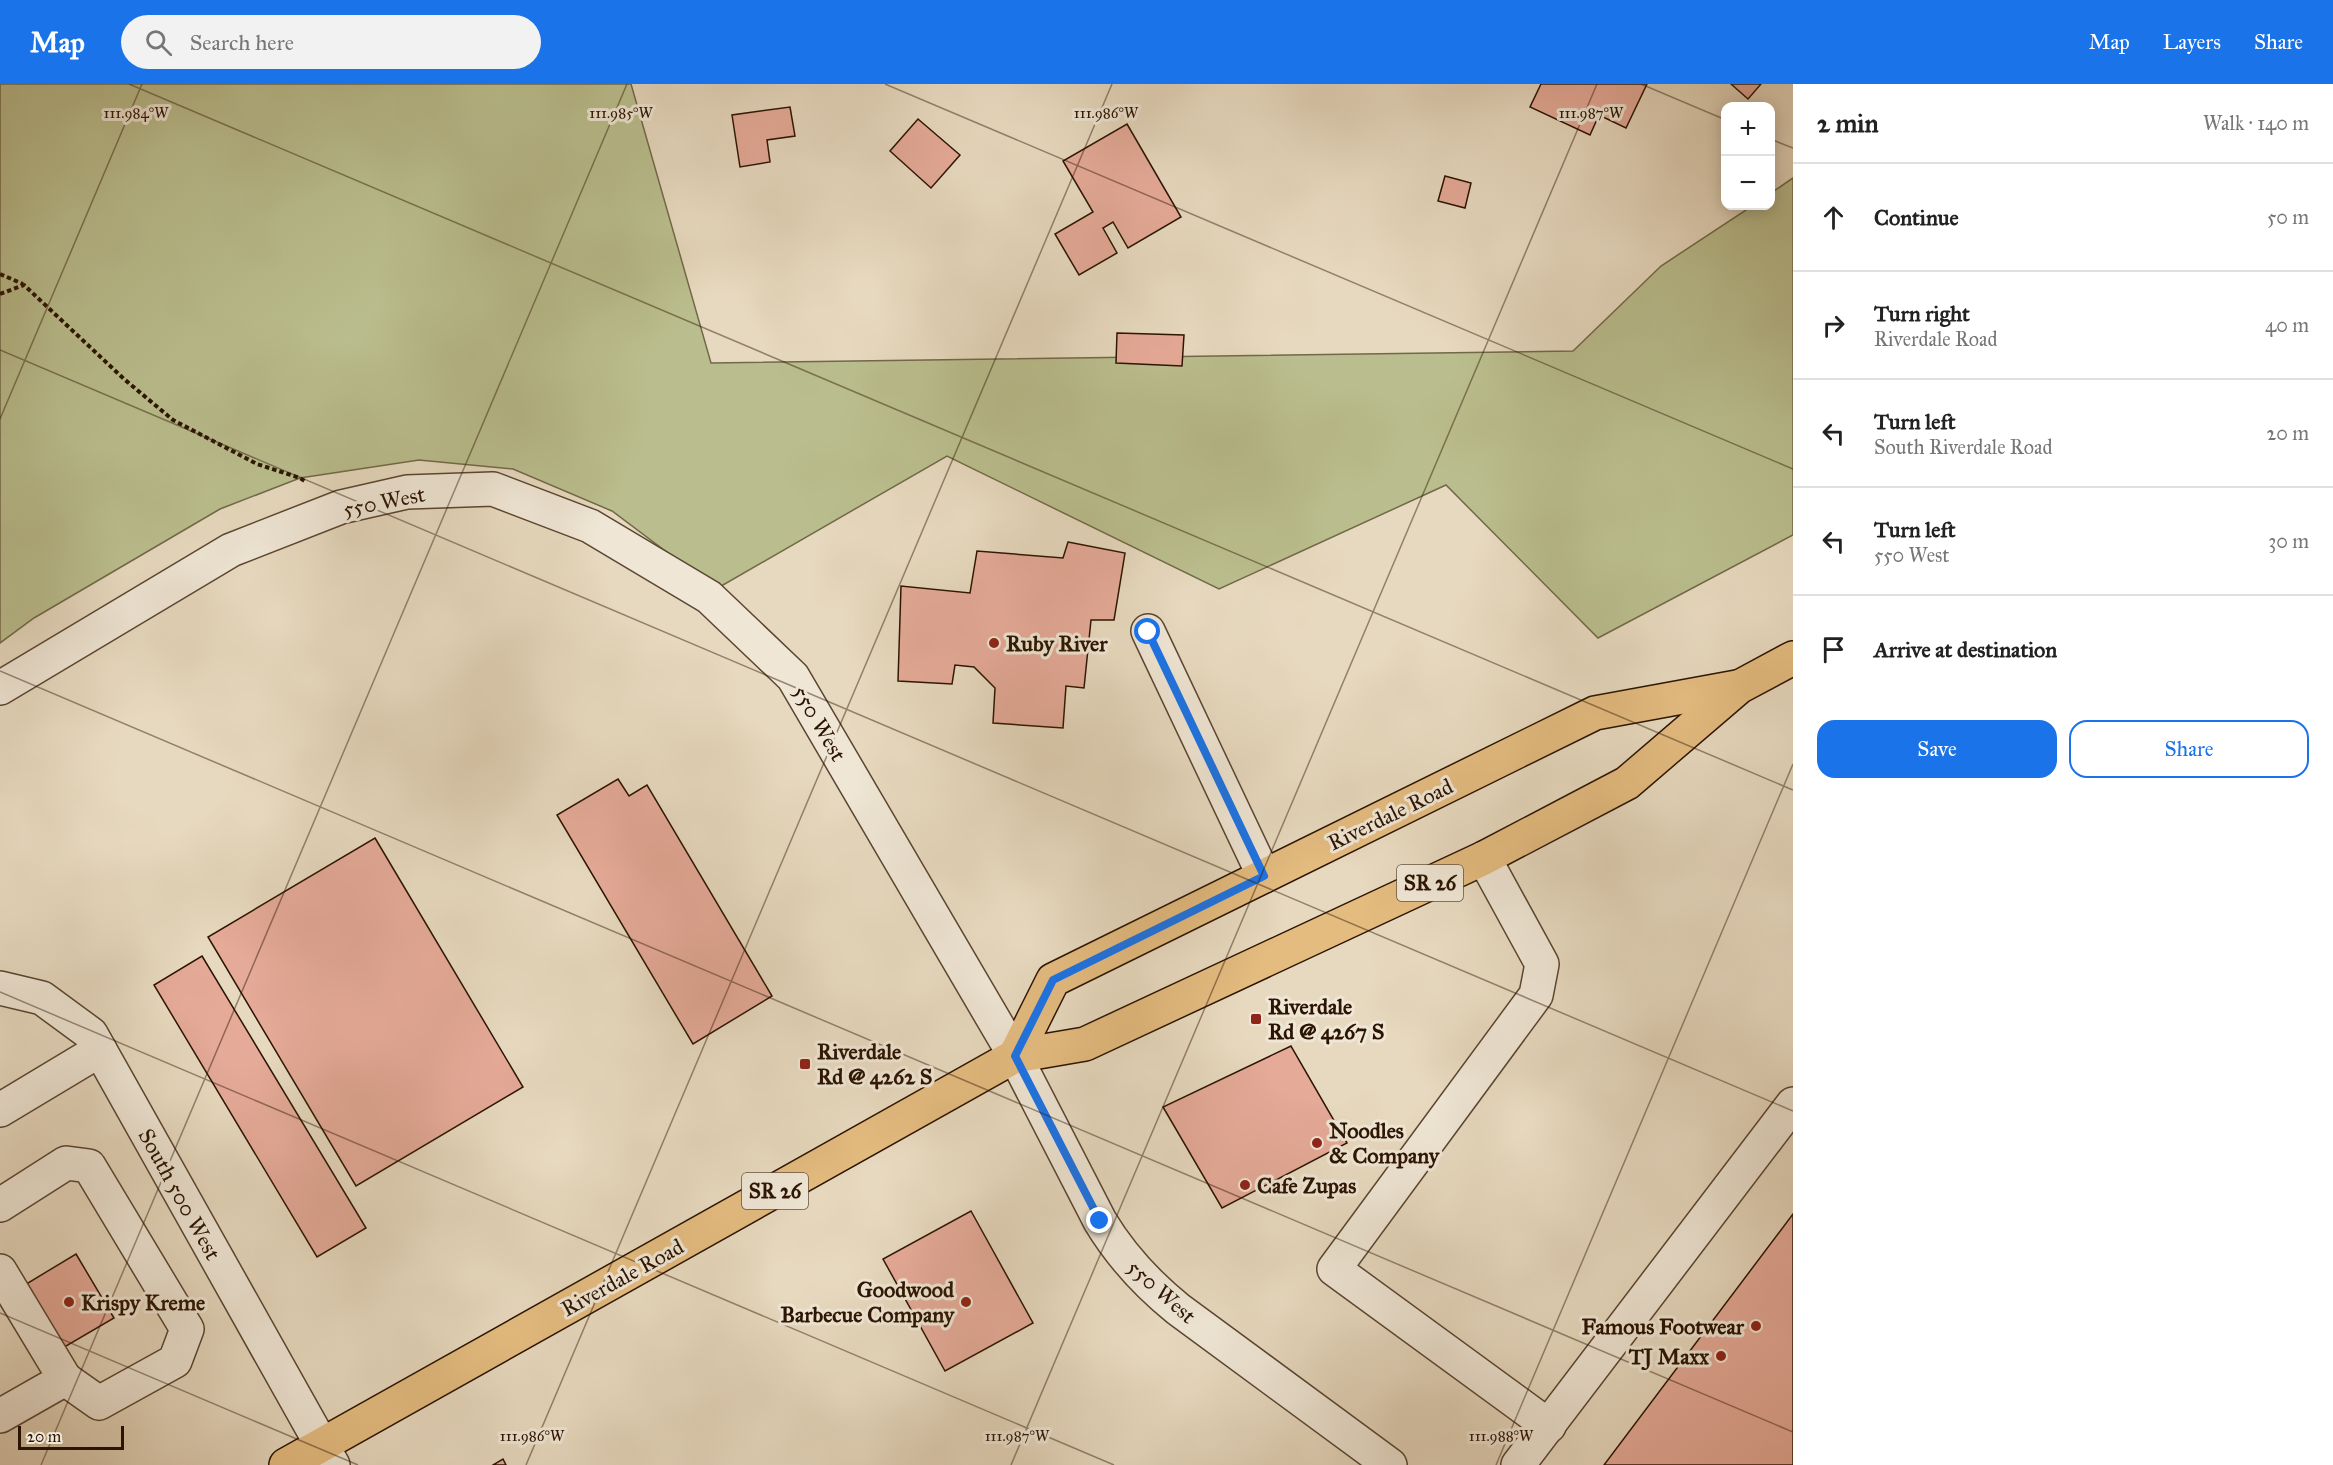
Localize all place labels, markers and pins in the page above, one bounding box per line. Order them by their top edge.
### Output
place label: Ruby River [1006,630,1108,657]
marker: Ruby River [987,636,1001,650]
place label: Riverdale Rd @ 4267 S [1268,993,1384,1045]
marker: Riverdale Rd @ 4267 S [1249,1012,1263,1026]
place label: Riverdale Rd @ 4262 S [817,1038,932,1090]
marker: Riverdale Rd @ 4262 S [798,1057,812,1071]
place label: Noodles & Company [1329,1117,1441,1169]
marker: Noodles & Company [1310,1136,1324,1150]
place label: Cafe Zupas [1257,1172,1356,1199]
marker: Cafe Zupas [1238,1178,1252,1192]
place label: Goodwood Barbecue Company [780,1276,956,1328]
place label: Krispy Kreme [81,1289,205,1316]
marker: Krispy Kreme [62,1295,76,1309]
marker: Goodwood Barbecue Company [959,1295,973,1309]
place label: Famous Footwear [1582,1313,1745,1340]
marker: Famous Footwear [1749,1319,1763,1333]
place label: TJ Maxx [1628,1343,1709,1371]
marker: TJ Maxx [1714,1349,1728,1363]

